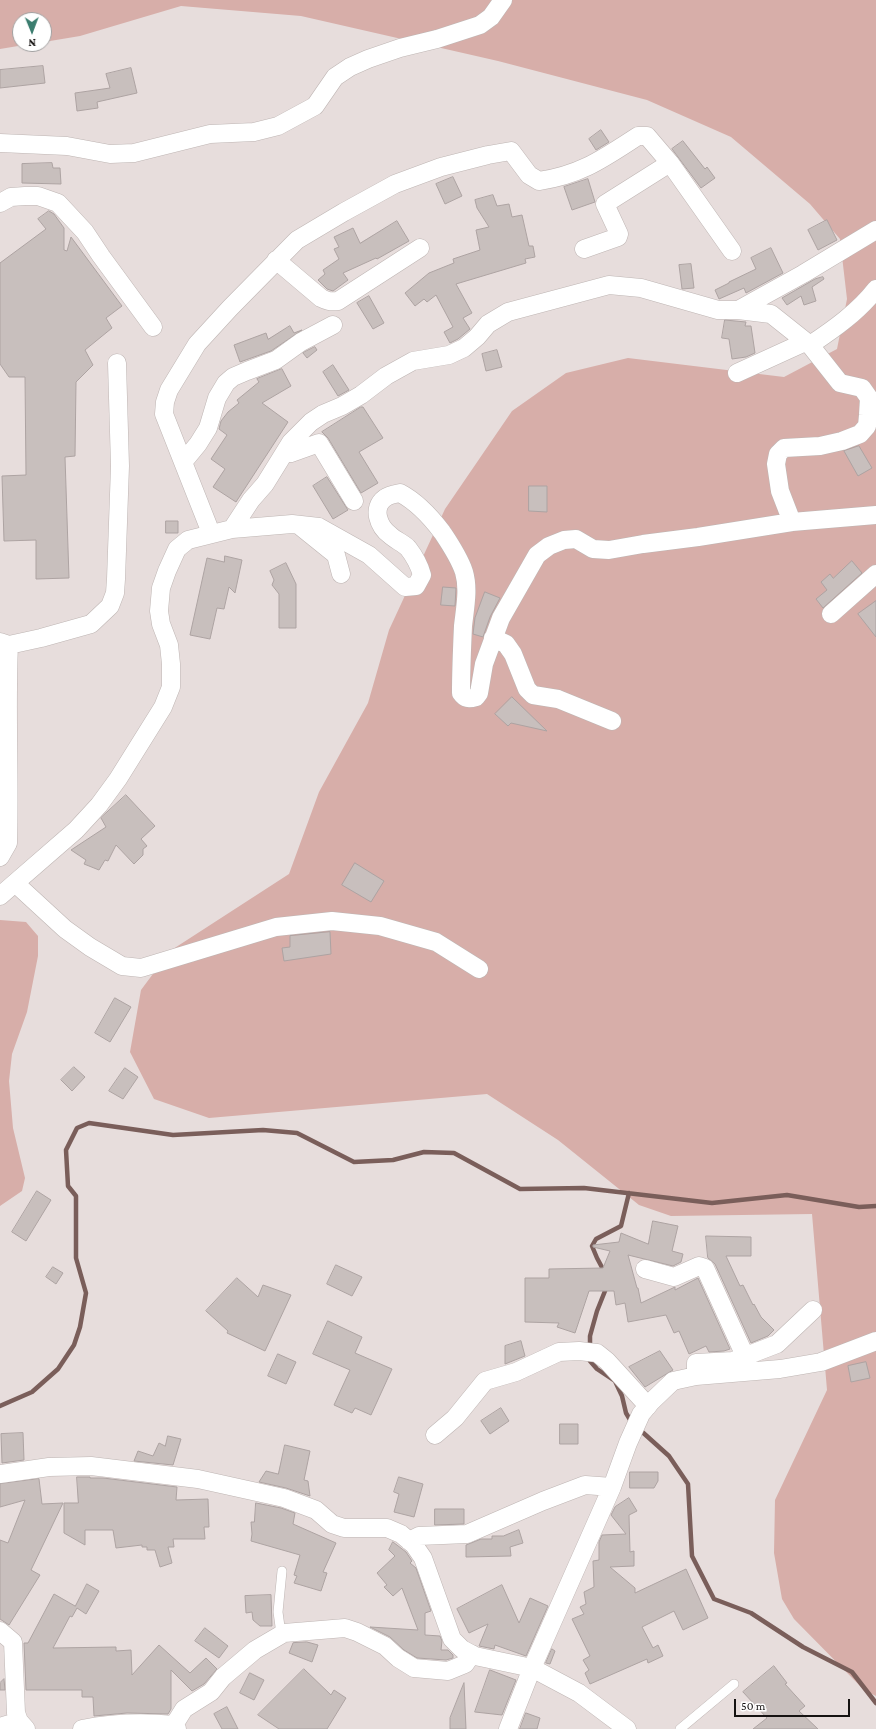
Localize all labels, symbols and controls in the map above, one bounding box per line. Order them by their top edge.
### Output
north arrow [12,12,52,52]
text: N [28,37,36,49]
scale bar [736,1691,852,1717]
text: 50 m [741,1699,765,1713]

